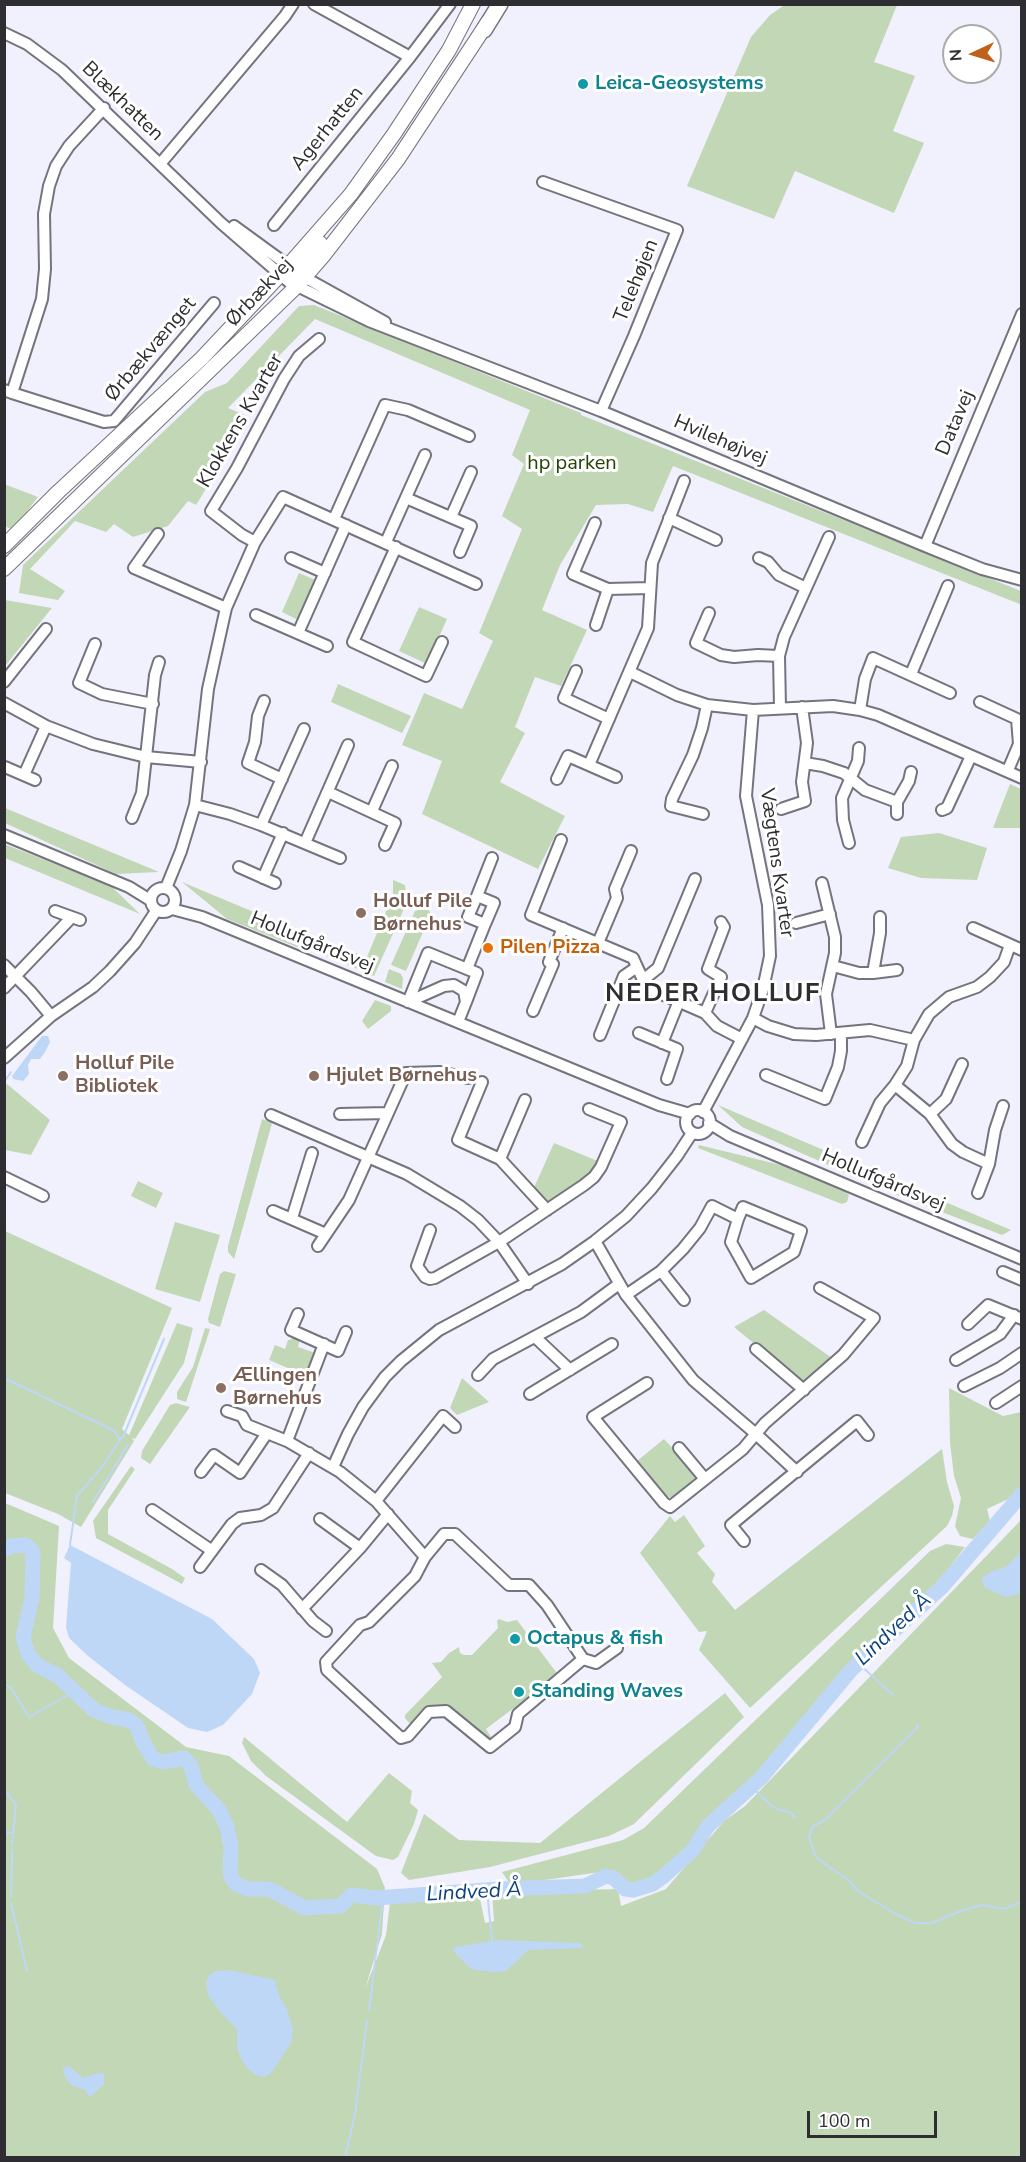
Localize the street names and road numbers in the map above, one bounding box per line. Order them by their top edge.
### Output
street label: Blækhatten [76,57,168,147]
street label: Agerhatten [287,82,369,176]
street label: Telehøjen [610,236,664,326]
street label: Ørbækvej [221,254,299,332]
street label: Ørbækvænget [100,293,202,407]
street label: Klokkens Kvarter [193,350,289,492]
street label: Datavej [932,387,980,459]
street label: Hvilehøjvej [670,411,770,471]
street label: Vægtens Kvarter [754,787,798,939]
street label: Hollufgårdsvej [246,907,378,979]
street label: Hollufgårdsvej [818,1144,948,1218]

